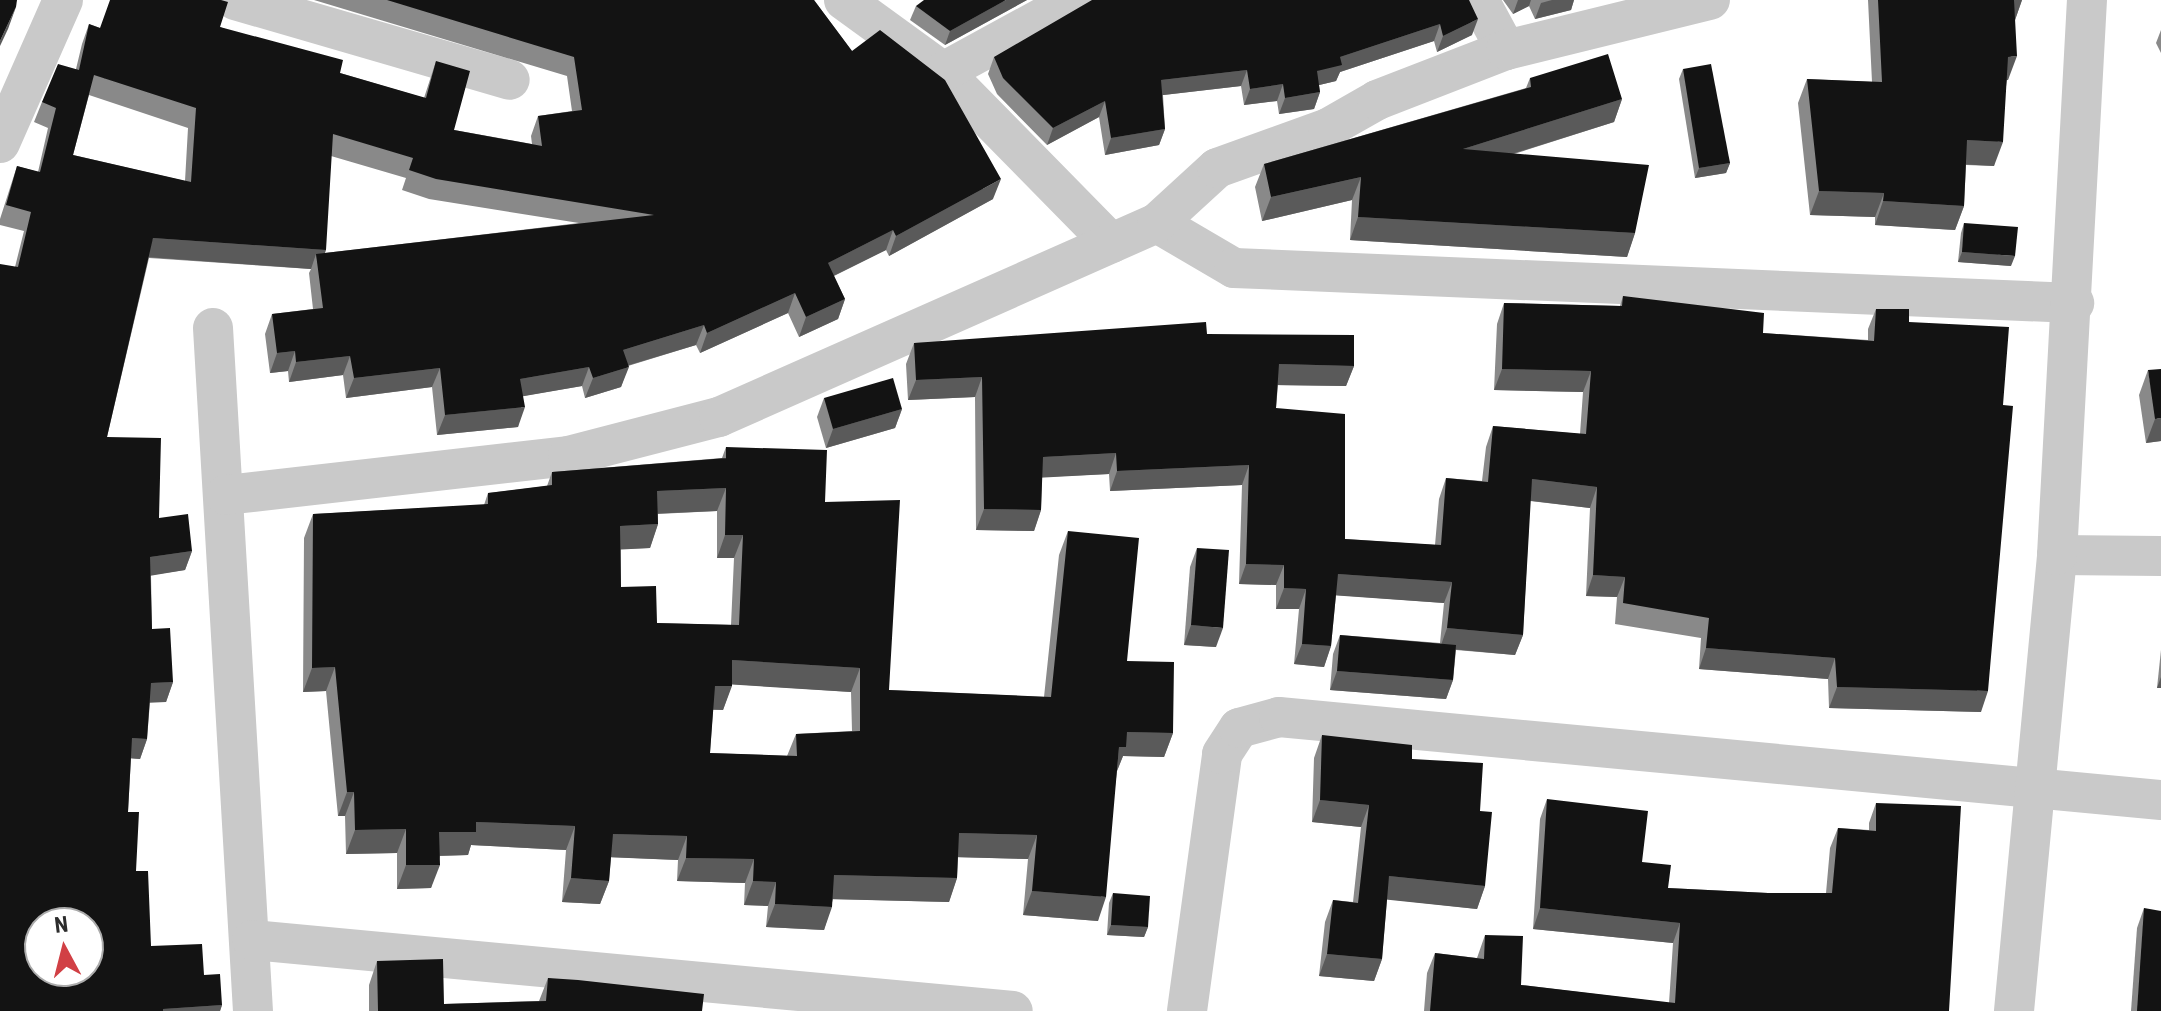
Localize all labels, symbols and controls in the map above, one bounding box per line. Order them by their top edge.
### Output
north arrow [24,907,104,987]
text: N [53,911,69,938]

